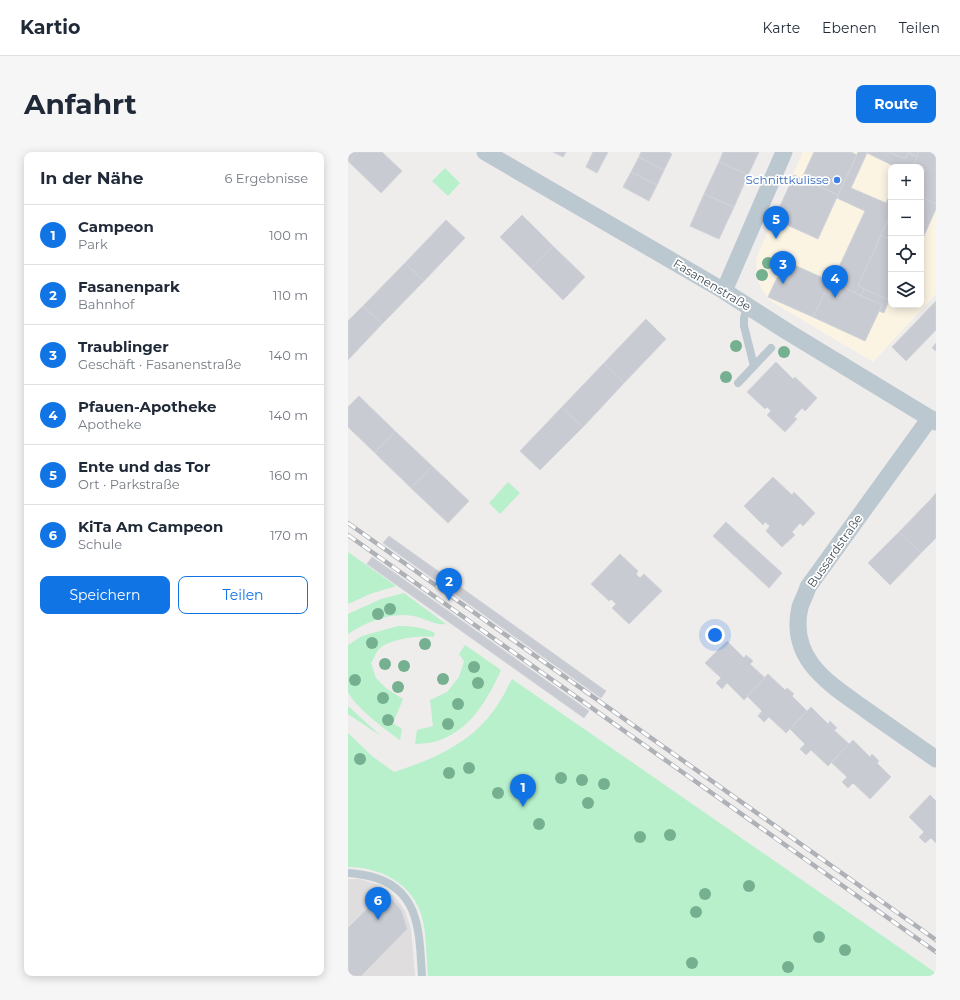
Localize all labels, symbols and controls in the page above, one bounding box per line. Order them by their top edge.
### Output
text: Kartio [20,16,80,39]
text: Karte [762,19,800,37]
text: Ebenen [822,19,877,37]
text: Teilen [899,19,940,37]
button: Route [856,85,936,123]
text: Anfahrt [24,87,137,121]
map controls [888,164,924,308]
button: + [888,164,924,200]
text: In der Nähe [40,168,144,188]
text: 6 Ergebnisse [225,170,308,186]
place label: Schnittkulisse [745,172,829,187]
marker: Schnittkulisse [832,175,842,185]
button: − [888,200,924,236]
pin: 5 [763,206,789,239]
text: Campeon [78,217,154,236]
text: 1 [50,227,56,243]
text: 100 m [269,227,308,243]
text: Park [78,236,108,252]
button: locate [888,236,924,272]
pin: 3 [770,251,796,284]
street label: Fasanenstraße [671,255,754,314]
pin: 4 [822,265,848,298]
button: layers [888,272,924,308]
text: Fasanenpark [78,277,180,296]
text: 2 [49,287,57,303]
text: 110 m [273,287,308,303]
text: Bahnhof [78,296,134,312]
text: Traublinger [78,337,169,356]
text: 3 [49,347,57,363]
text: 140 m [269,347,308,363]
text: Geschäft · Fasanenstraße [78,356,241,372]
text: Pfauen-Apotheke [78,397,217,416]
text: 4 [49,407,57,423]
text: 140 m [269,407,308,423]
text: Apotheke [78,416,142,432]
text: Ente und das Tor [78,457,210,476]
text: 5 [49,467,57,483]
text: 160 m [270,467,308,483]
text: Ort · Parkstraße [78,476,180,492]
street label: Bussardstraße [804,511,865,590]
text: KiTa Am Campeon [78,517,223,536]
text: 6 [49,527,57,543]
text: 170 m [270,527,308,543]
text: Schule [78,536,122,552]
pin: 2 [436,568,462,601]
button: Speichern [40,576,170,614]
button: Teilen [178,576,308,614]
your location [705,625,725,645]
pin: 1 [510,774,536,807]
pin: 6 [365,887,391,920]

